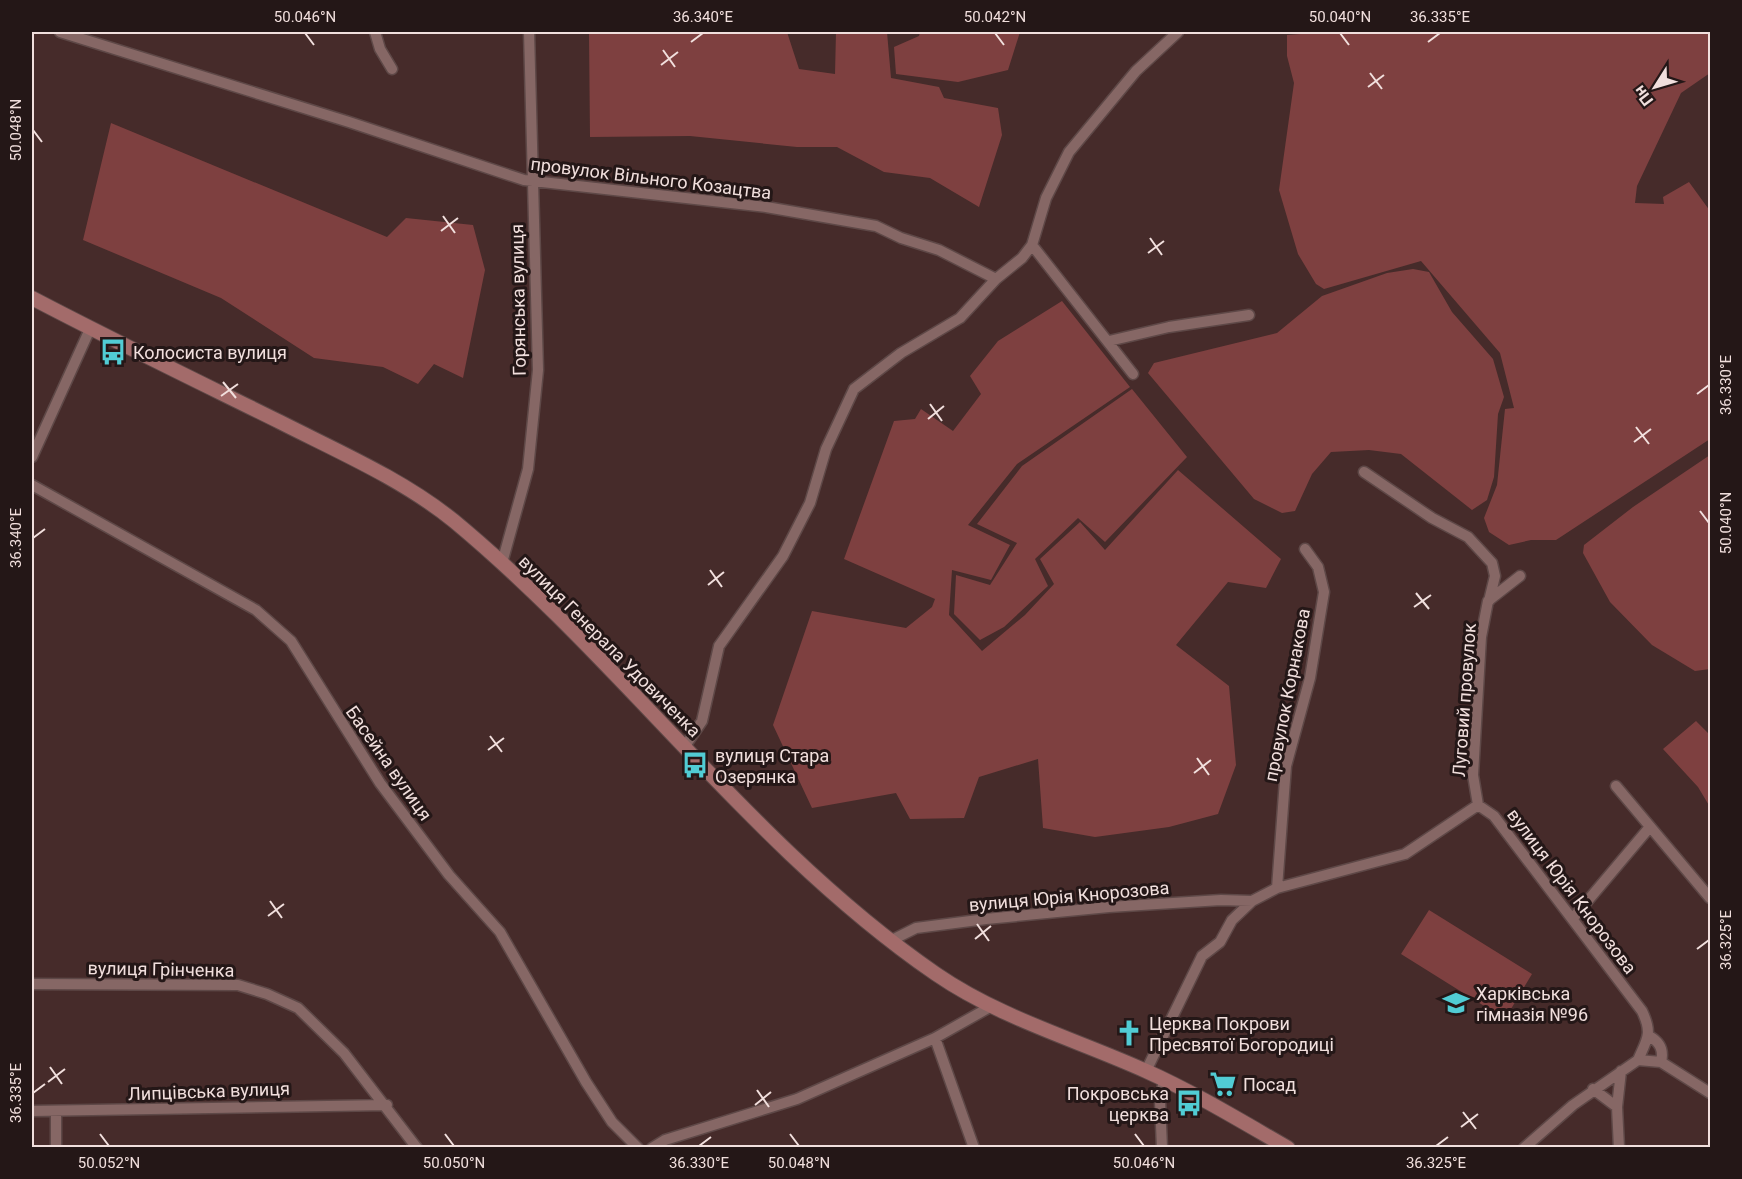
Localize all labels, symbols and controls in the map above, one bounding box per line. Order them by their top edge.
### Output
text: 50.046°N [274,8,336,26]
text: 36.340°E [673,8,734,26]
text: 50.042°N [964,8,1026,26]
text: 50.040°N [1309,8,1371,26]
text: 36.335°E [1410,8,1471,26]
north arrow [1625,57,1685,117]
text: Пн [1630,82,1657,110]
text: 50.048°N [7,99,25,161]
street label: провулок Вільного Козацтва [529,153,773,203]
street label: Горянська вулиця [506,224,530,376]
bus stop icon: Колосиста вулиця [98,337,128,367]
place label: Колосиста вулиця [133,342,287,363]
text: 36.330°E [1717,354,1735,415]
text: 50.040°N [1717,492,1735,554]
text: 36.340°E [7,507,25,568]
street label: вулиця Генерала Удовиченка [515,551,705,741]
street label: провулок Корнакова [1260,607,1314,783]
street label: Луговий провулок [1448,622,1480,778]
street label: Басейна вулиця [342,702,436,824]
place label: вулиця Стара Озерянка [715,745,829,787]
bus stop icon: вулиця Стара Озерянка [680,750,710,780]
street label: вулиця Юрія Кнорозова [1503,804,1641,978]
street label: вулиця Юрія Кнорозова [968,877,1170,915]
text: 36.325°E [1717,909,1735,970]
street label: вулиця Грінченка [88,957,234,981]
place label: Харківська гімназія №96 [1476,983,1588,1025]
school or university icon: Харківська гімназія №96 [1441,988,1471,1018]
place label: Церква Покрови Пресвятої Богородиці [1149,1013,1334,1055]
church icon: Церква Покрови Пресвятої Богородиці [1114,1018,1144,1048]
text: 36.335°E [7,1062,25,1123]
supermarket icon: Посад [1208,1069,1238,1099]
place label: Посад [1243,1074,1296,1095]
street label: Липцівська вулиця [128,1078,290,1104]
place label: Покровська церква [1067,1083,1169,1125]
bus stop icon: Покровська церква [1174,1088,1204,1118]
text: 50.052°N [78,1154,140,1172]
text: 50.050°N [423,1154,485,1172]
text: 36.330°E [669,1154,730,1172]
text: 50.048°N [768,1154,830,1172]
text: 50.046°N [1113,1154,1175,1172]
text: 36.325°E [1406,1154,1467,1172]

